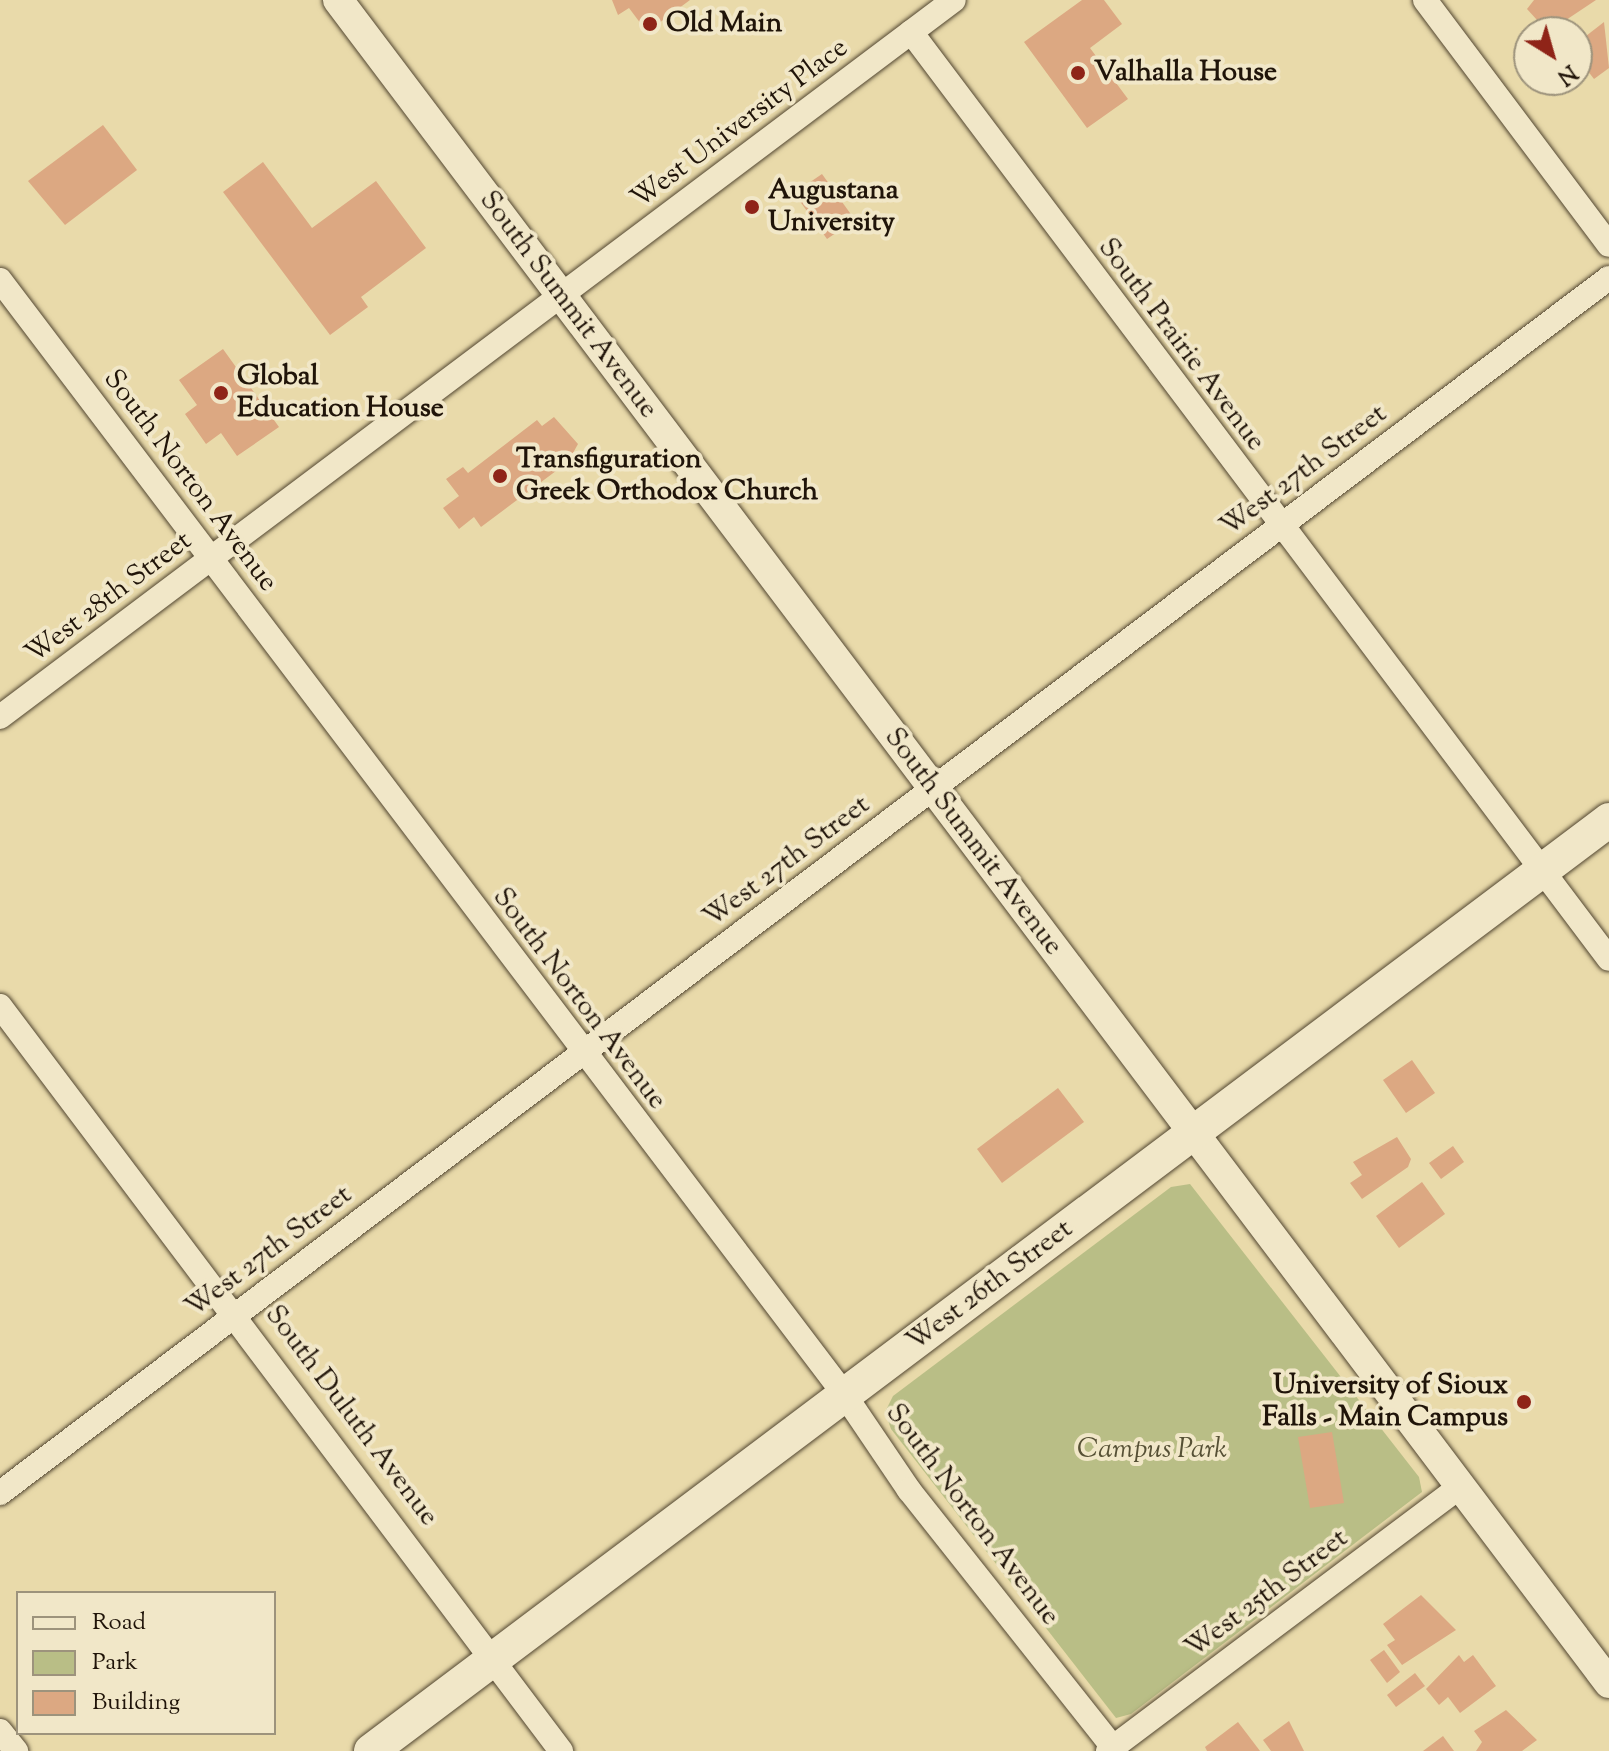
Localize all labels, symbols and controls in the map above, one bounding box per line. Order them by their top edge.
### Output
place label: Old Main [666,7,782,41]
marker: Old Main [641,15,659,33]
north arrow [1513,16,1593,96]
street label: West University Place [625,32,855,216]
place label: Valhalla House [1094,56,1277,90]
text: N [1550,56,1583,92]
marker: Valhalla House [1069,64,1087,82]
place label: Augustana University [768,174,899,240]
street label: South Summit Avenue [471,185,665,425]
marker: Augustana University [743,198,761,216]
street label: South Prairie Avenue [1090,232,1272,458]
place label: Global Education House [237,360,444,426]
street label: South Norton Avenue [96,364,284,598]
marker: Global Education House [212,384,230,402]
street label: West 27th Street [1214,398,1394,544]
place label: Transfiguration Greek Orthodox Church [516,443,818,509]
marker: Transfiguration Greek Orthodox Church [491,467,509,485]
street label: West 28th Street [19,525,199,671]
street label: South Summit Avenue [876,722,1070,962]
street label: West 27th Street [697,789,877,935]
street label: South Norton Avenue [485,882,673,1116]
street label: West 27th Street [179,1179,359,1325]
street label: West 26th Street [900,1213,1080,1359]
street label: South Duluth Avenue [257,1299,445,1533]
place label: University of Sioux Falls - Main Campus [1262,1369,1508,1435]
marker: University of Sioux Falls - Main Campus [1515,1393,1533,1411]
street label: South Norton Avenue [878,1398,1066,1632]
park label: Campus Park [1077,1433,1227,1467]
street label: West 25th Street [1179,1522,1355,1666]
legend [16,1591,276,1735]
text: Road [92,1606,146,1640]
text: Park [92,1646,138,1680]
text: Building [92,1686,180,1720]

